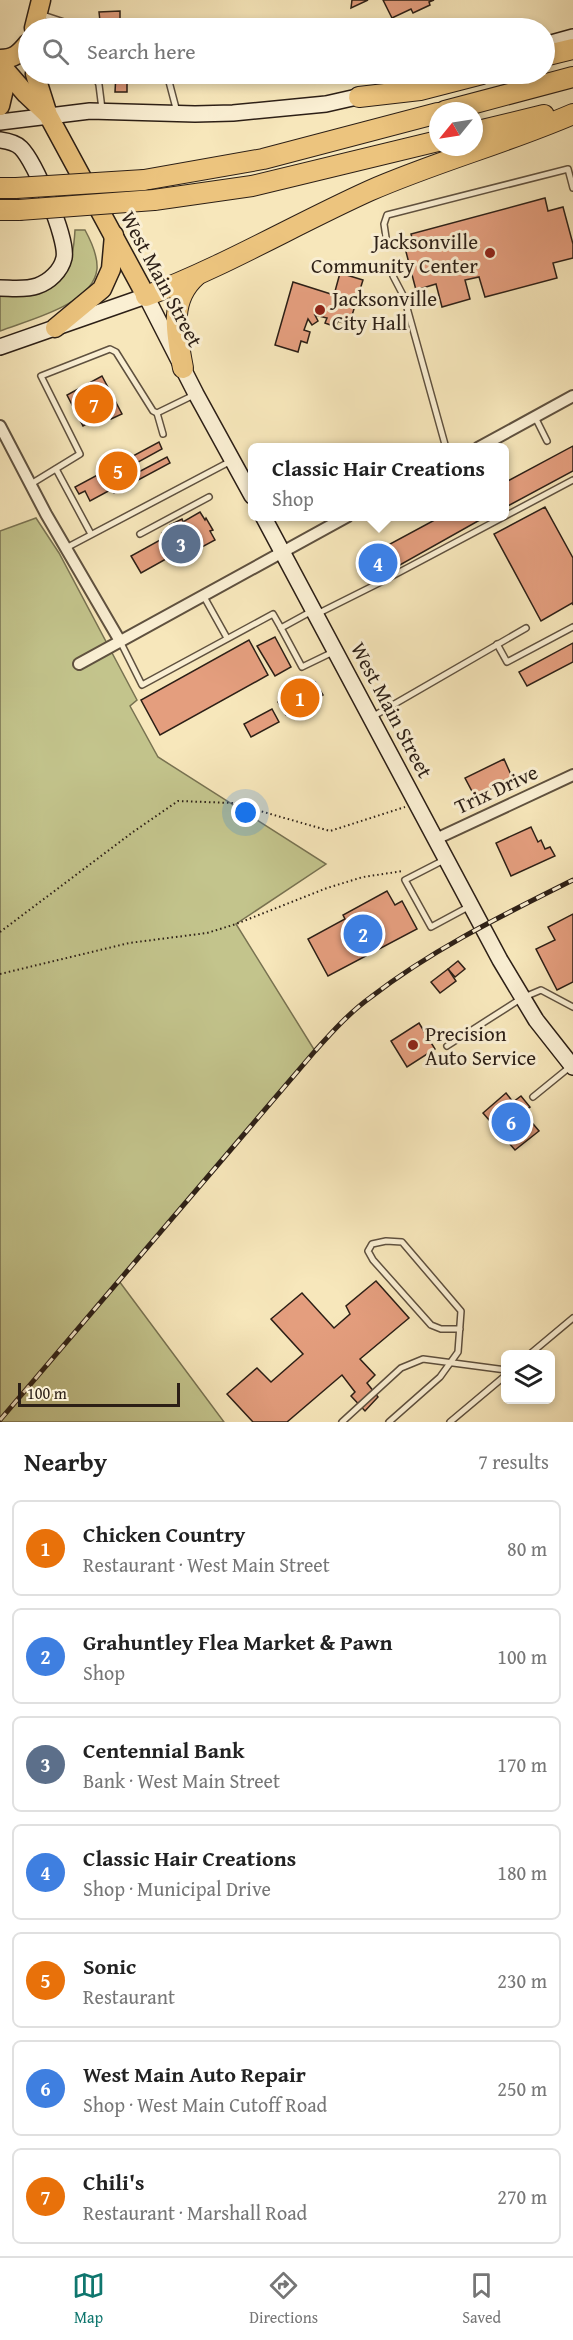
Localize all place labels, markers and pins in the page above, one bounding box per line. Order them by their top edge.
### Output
place label: Jacksonville Community Center [311,226,478,281]
marker: Jacksonville Community Center [483,246,497,260]
place label: Jacksonville City Hall [329,283,437,338]
marker: Jacksonville City Hall [313,303,327,317]
pin: 7 [74,382,113,426]
pin: 5 [98,448,138,494]
pin: 3 [162,522,201,566]
pin: 4 [358,540,398,586]
pin: 1 [280,676,320,720]
pin: 2 [344,912,382,956]
place label: Precision Auto Service [425,1018,536,1073]
marker: Precision Auto Service [406,1038,420,1052]
pin: 6 [492,1100,530,1144]

